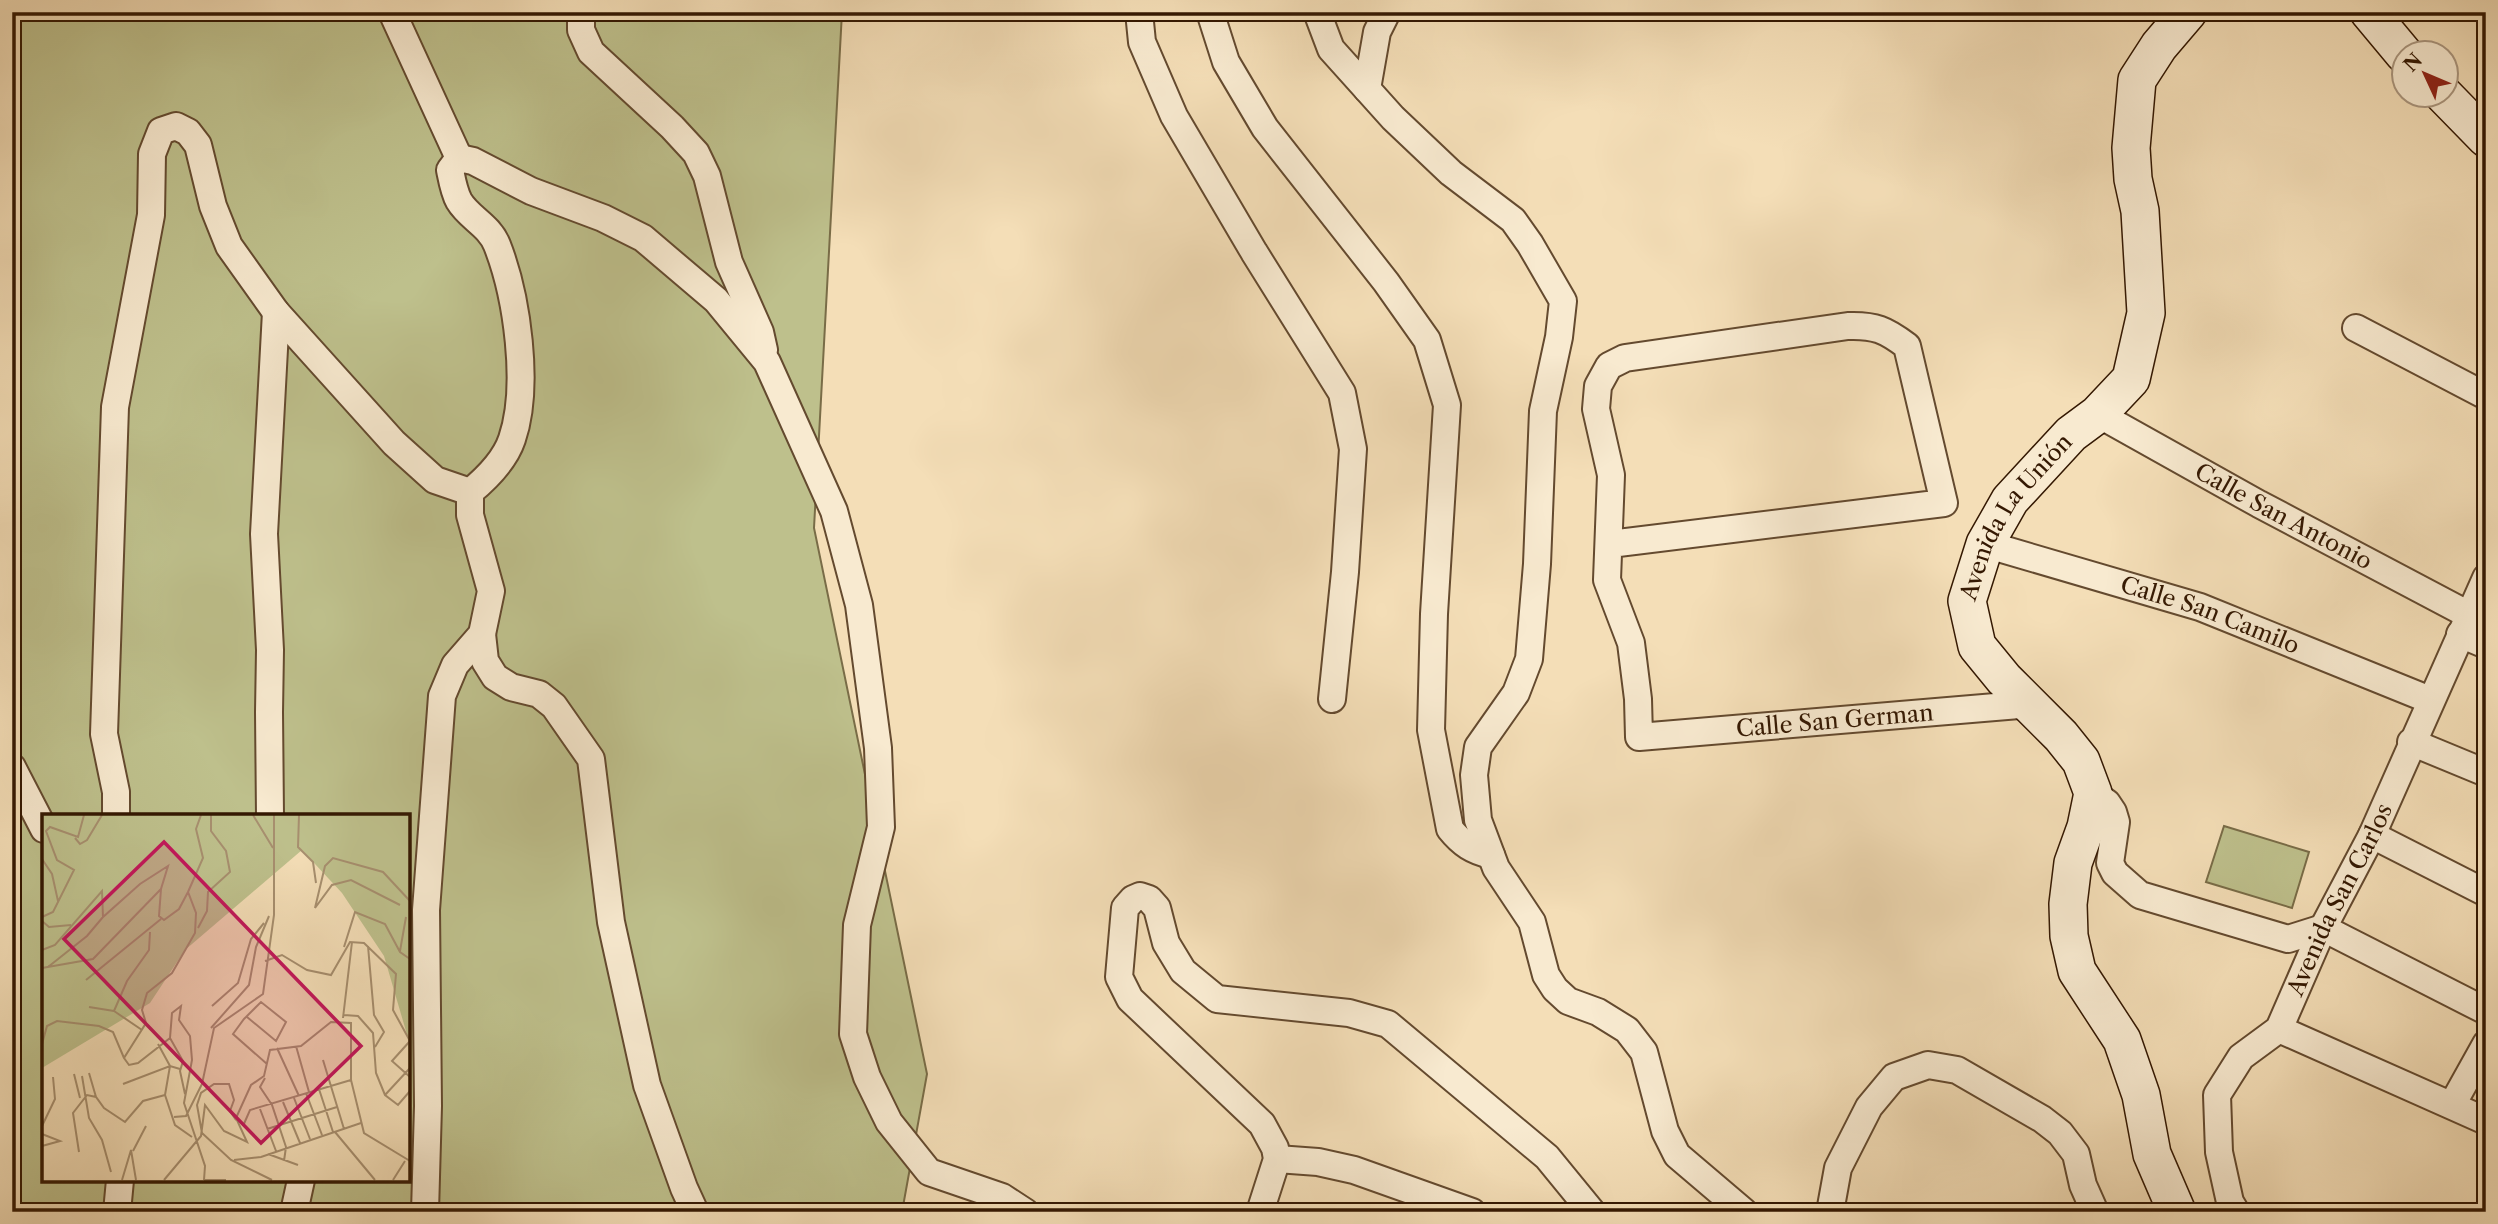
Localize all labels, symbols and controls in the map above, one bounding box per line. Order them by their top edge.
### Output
north arrow [2390,38,2460,108]
text: N [2399,49,2427,76]
street label: Avenida La Unión [1954,428,2078,605]
street label: Calle San Antonio [2190,457,2377,575]
street label: Calle San Camilo [2117,570,2304,660]
street label: Calle San German [1735,698,1935,743]
street label: Avenida San Carlos [2281,799,2398,1001]
inset map [42,814,410,1182]

